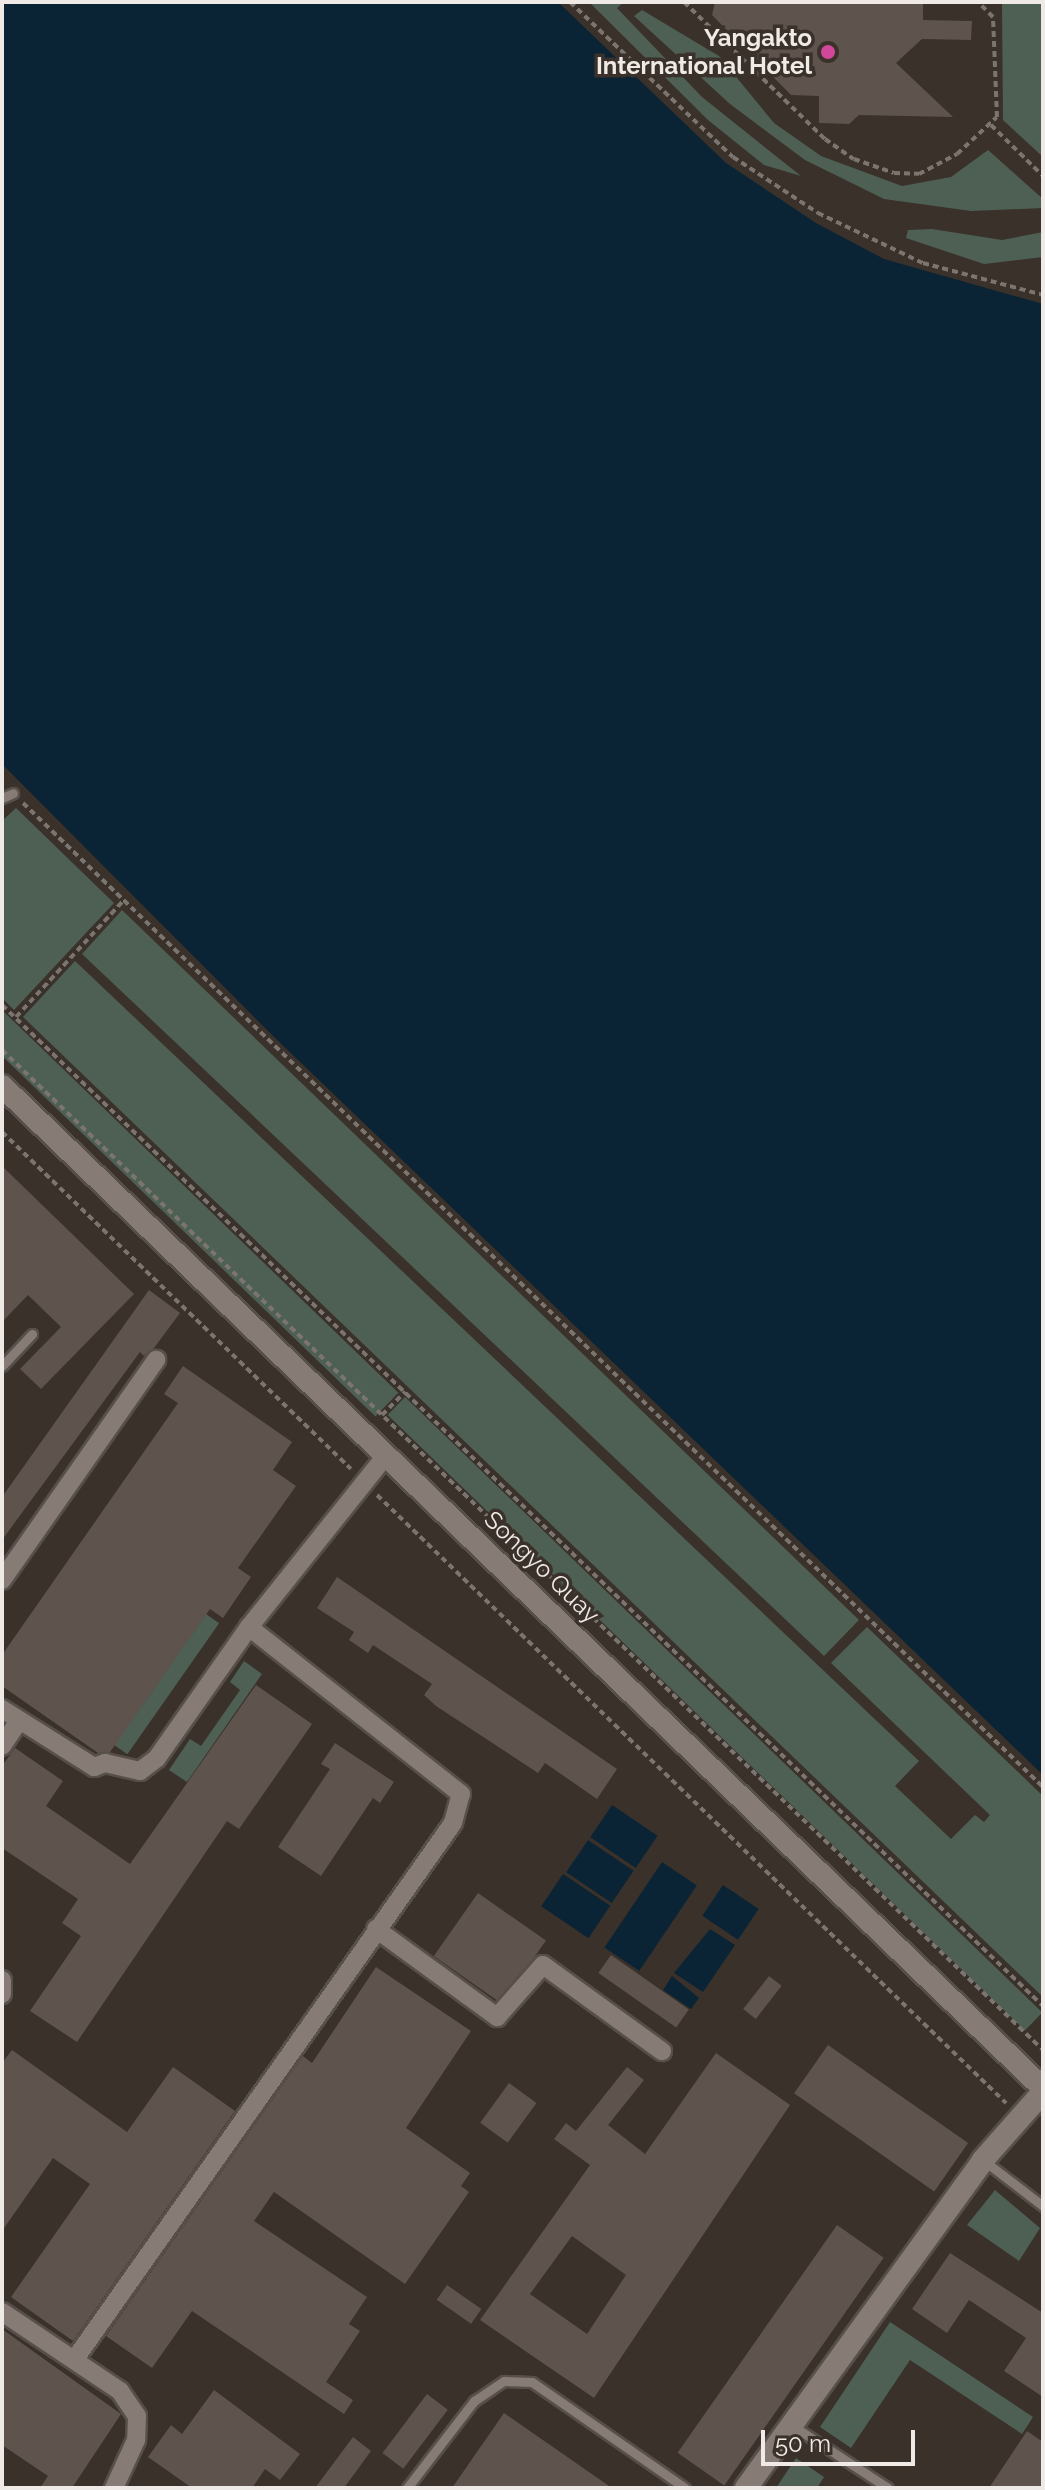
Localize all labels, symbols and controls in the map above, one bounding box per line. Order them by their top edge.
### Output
place label: Yangakto International Hotel [595,24,812,80]
marker: Yangakto International Hotel [819,43,837,61]
street label: Songyo Quay [479,1505,605,1629]
scale bar [765,2414,919,2464]
text: 50 m [775,2429,831,2458]

